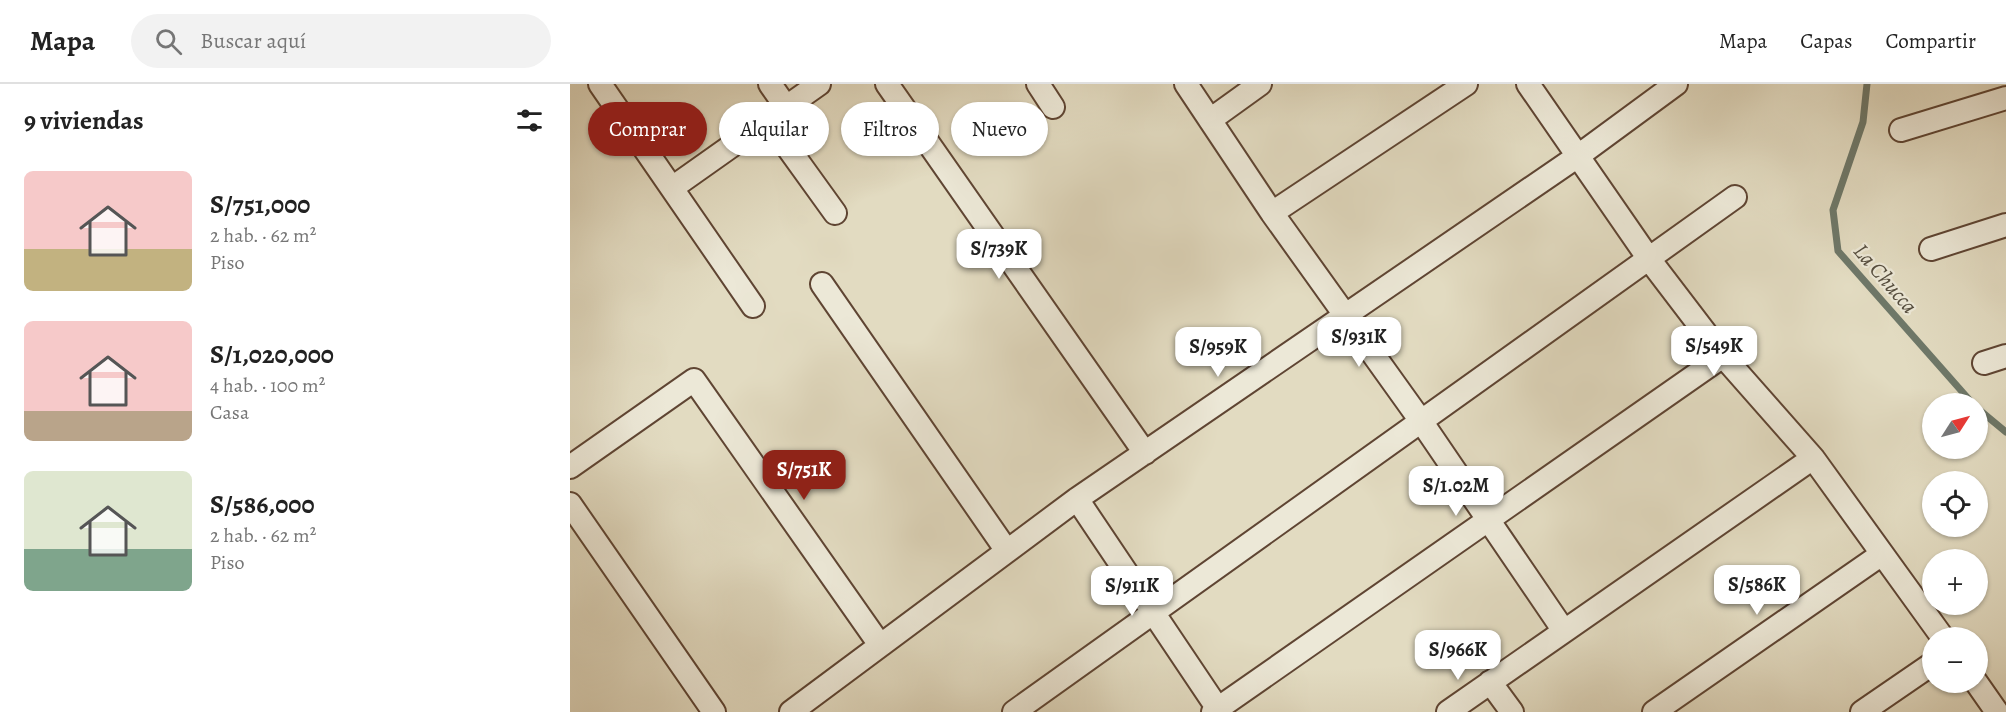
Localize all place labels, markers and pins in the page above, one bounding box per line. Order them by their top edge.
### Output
pin: S/739K [950,229,1048,280]
pin: S/931K [1310,317,1408,368]
pin: S/549K [1665,326,1763,377]
pin: S/959K [1169,327,1267,378]
pin: S/751K [755,450,853,501]
pin: S/1.02M [1401,466,1511,517]
pin: S/586K [1708,565,1806,616]
pin: S/911K [1083,566,1181,617]
pin: S/966K [1409,630,1507,681]

